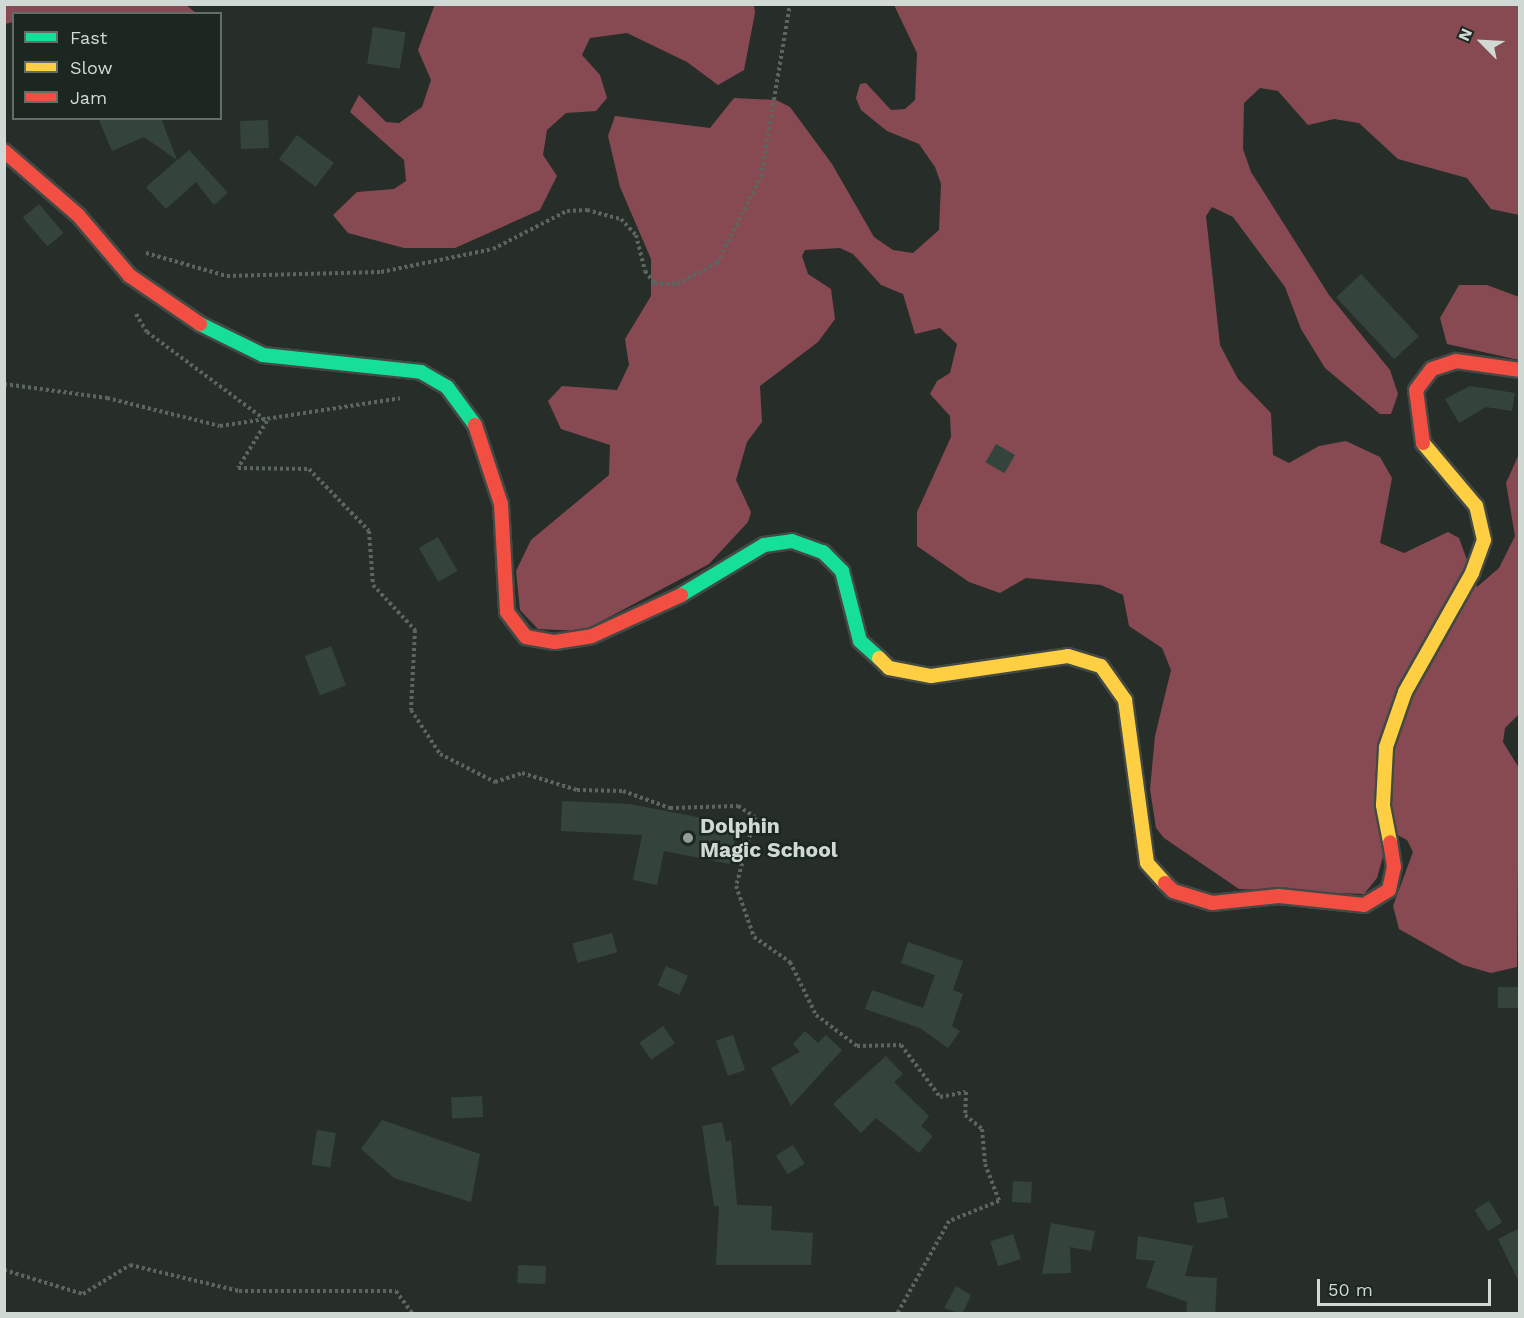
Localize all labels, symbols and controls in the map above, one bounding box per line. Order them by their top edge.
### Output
legend [12,12,222,120]
north arrow [1452,12,1512,72]
text: N [1454,25,1476,44]
text: Fast [70,27,107,48]
text: Slow [70,57,113,78]
text: Jam [70,87,107,108]
place label: Dolphin Magic School [700,813,838,863]
marker: Dolphin Magic School [681,831,695,845]
scale bar [1320,1267,1494,1305]
text: 50 m [1328,1279,1373,1300]

